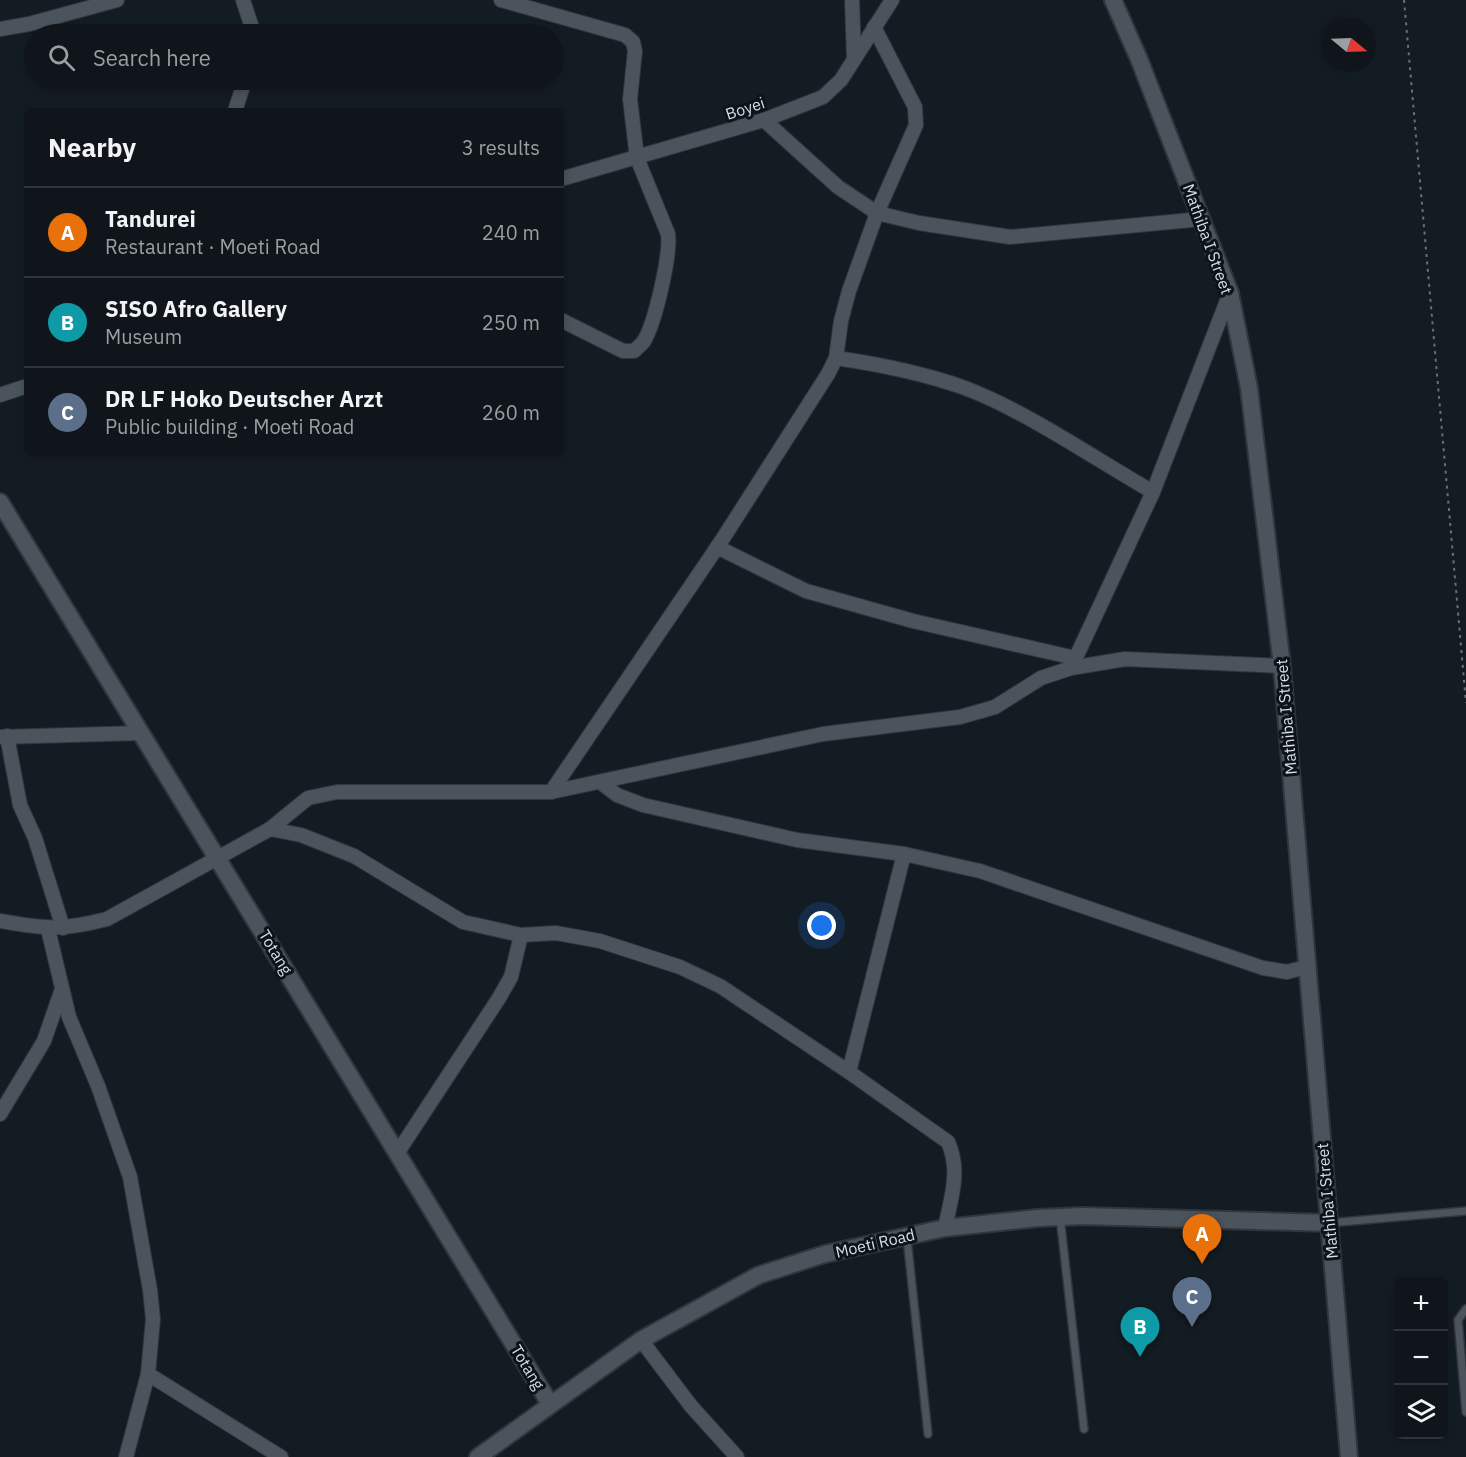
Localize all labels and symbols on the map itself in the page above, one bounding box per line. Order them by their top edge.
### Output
north arrow [1322,18,1376,72]
street label: Boyei [723,92,767,124]
street label: Mathiba I Street [1179,181,1237,297]
street label: Mathiba I Street [1271,658,1301,776]
your location [807,911,836,940]
street label: Totang [255,926,297,979]
street label: Mathiba I Street [1312,1142,1342,1260]
pin: A [1182,1214,1222,1264]
street label: Moeti Road [833,1224,917,1262]
pin: C [1172,1278,1212,1327]
pin: B [1120,1308,1160,1357]
street label: Totang [507,1341,549,1394]

